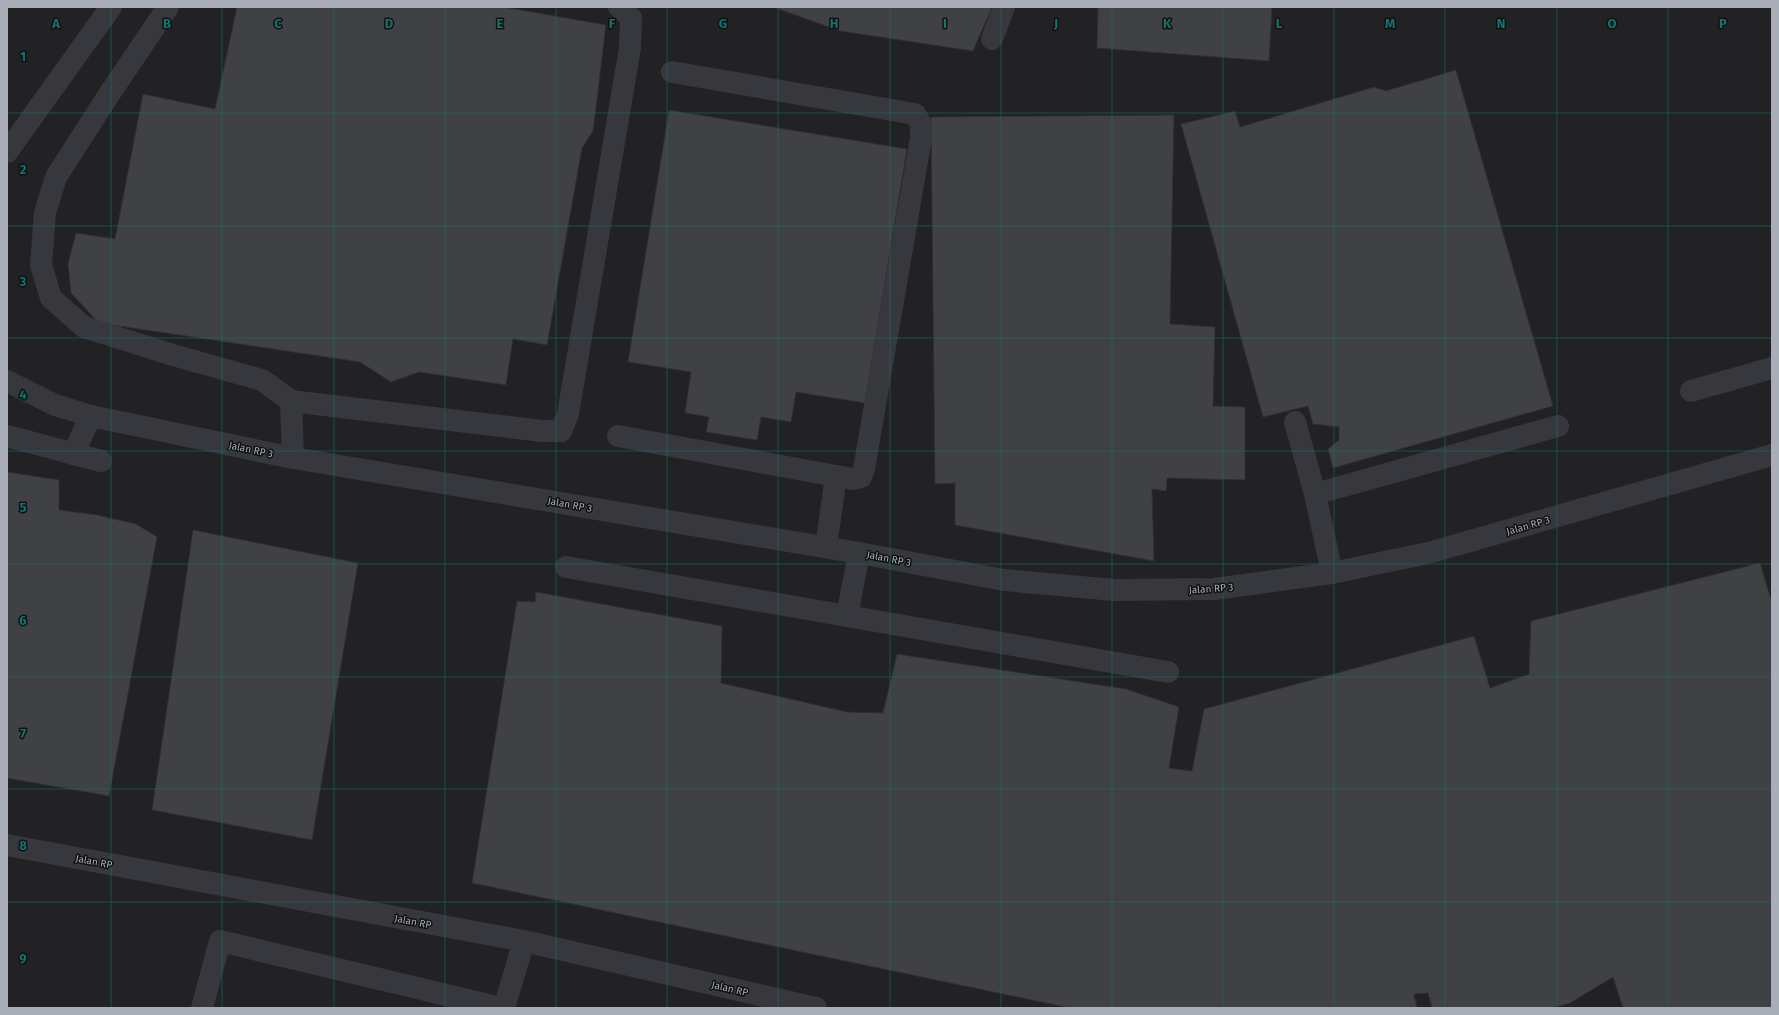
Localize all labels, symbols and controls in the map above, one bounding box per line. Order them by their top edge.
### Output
text: A [51,16,60,31]
text: B [163,16,171,31]
text: C [274,16,282,31]
text: D [385,16,394,31]
text: E [497,16,504,31]
text: F [609,16,616,31]
text: G [719,16,727,31]
text: H [830,16,838,31]
text: I [943,16,947,31]
text: J [1053,16,1058,31]
text: K [1163,16,1172,31]
text: L [1276,16,1283,31]
text: M [1385,16,1395,31]
text: N [1497,16,1505,31]
text: O [1608,16,1617,31]
text: P [1719,16,1727,31]
text: 1 [20,49,26,64]
text: 2 [20,162,27,177]
text: 3 [19,274,27,289]
text: 4 [19,387,27,402]
street label: Jalan RP 3 [228,439,274,460]
street label: Jalan RP 3 [547,495,593,515]
text: 5 [20,500,27,515]
street label: Jalan RP 3 [1505,514,1551,538]
street label: Jalan RP 3 [866,549,912,569]
street label: Jalan RP 3 [1188,581,1234,597]
text: 6 [19,613,27,628]
text: 7 [20,726,26,741]
text: 8 [19,838,27,853]
street label: Jalan RP [74,853,113,871]
street label: Jalan RP [393,913,432,931]
text: 9 [19,951,27,966]
street label: Jalan RP [710,979,749,999]

